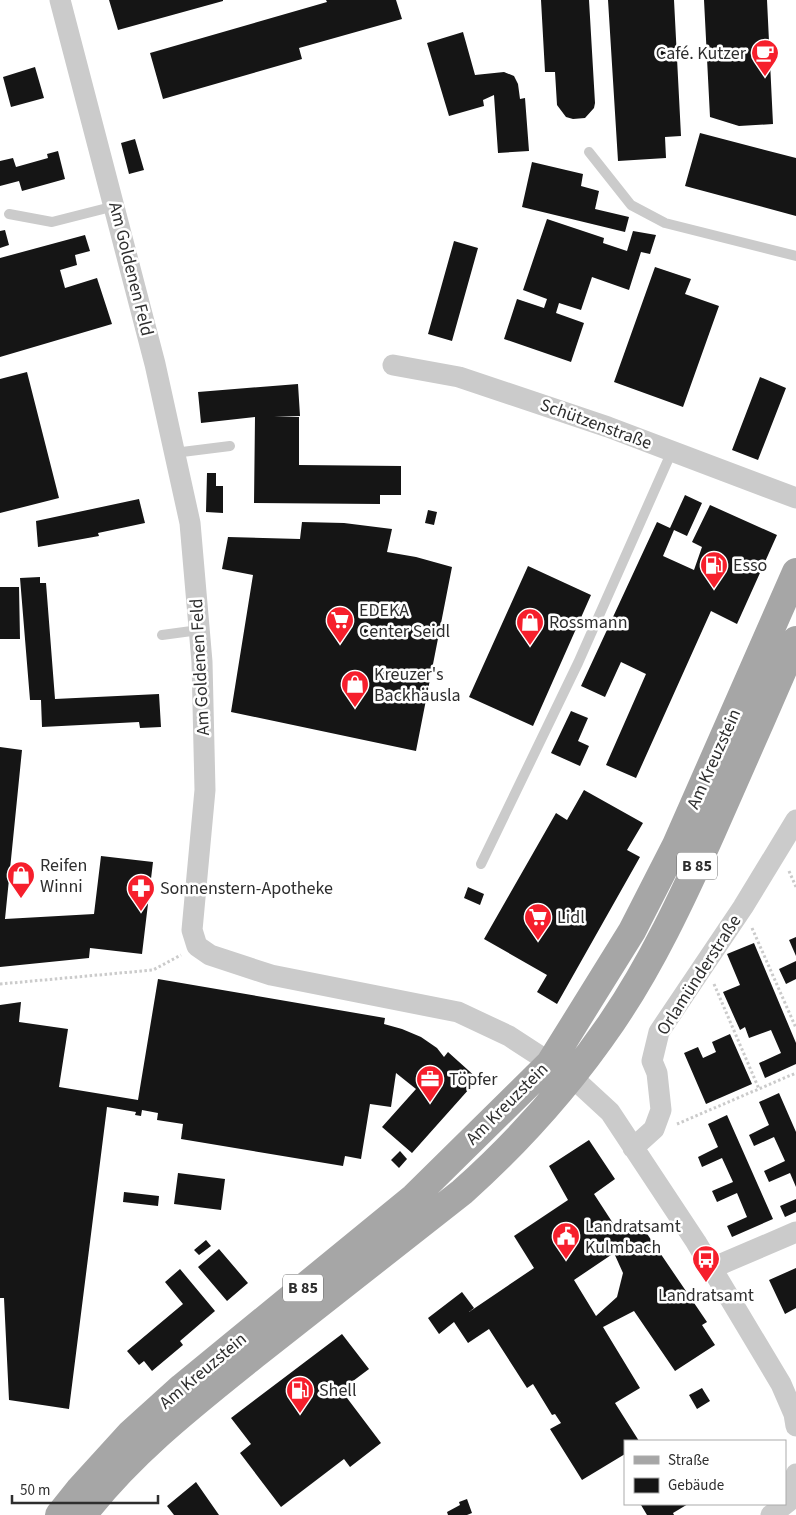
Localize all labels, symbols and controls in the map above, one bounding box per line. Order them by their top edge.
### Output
cafe icon: Café. Kutzer [750,38,780,77]
place label: Café. Kutzer [656,41,747,66]
street label: Am Goldenen Feld [102,199,160,339]
street label: Schützenstraße [537,392,655,456]
fuel station icon: Esso [699,550,729,589]
place label: Esso [733,553,767,578]
street label: Am Goldenen Feld [184,598,216,736]
place label: EDEKA Center Seidl [359,598,450,644]
supermarket icon: EDEKA Center Seidl [325,605,355,644]
shop icon: Rossmann [515,607,545,646]
place label: Rossmann [549,610,628,635]
place label: Kreuzer's Backhäusla [374,662,461,708]
shop icon: Kreuzer's Backhäusla [340,669,370,708]
street label: Am Kreuzstein [681,705,747,813]
road number: B 85 [677,852,717,879]
place label: Reifen Winni [40,853,87,899]
shop icon: Reifen Winni [6,860,36,899]
pharmacy icon: Sonnenstern-Apotheke [126,873,156,912]
place label: Sonnenstern-Apotheke [160,876,333,901]
supermarket icon: Lidl [523,902,553,941]
place label: Lidl [557,905,585,930]
street label: Orlamünderstraße [651,910,747,1040]
street label: Am Kreuzstein [460,1057,554,1151]
office icon: Töpfer [415,1064,445,1103]
place label: Töpfer [449,1067,498,1092]
place label: Landratsamt Kulmbach [585,1214,681,1260]
public building icon: Landratsamt Kulmbach [551,1221,581,1260]
bus stop icon: Landratsamt [691,1244,721,1283]
road number: B 85 [283,1275,323,1302]
place label: Landratsamt [658,1283,754,1308]
street label: Am Kreuzstein [154,1327,252,1415]
fuel station icon: Shell [285,1375,315,1414]
place label: Shell [319,1378,357,1403]
legend [624,1440,786,1505]
text: Straße [668,1450,709,1471]
scale bar [12,1472,159,1504]
text: Gebäude [668,1475,724,1496]
text: 50 m [20,1480,50,1501]

